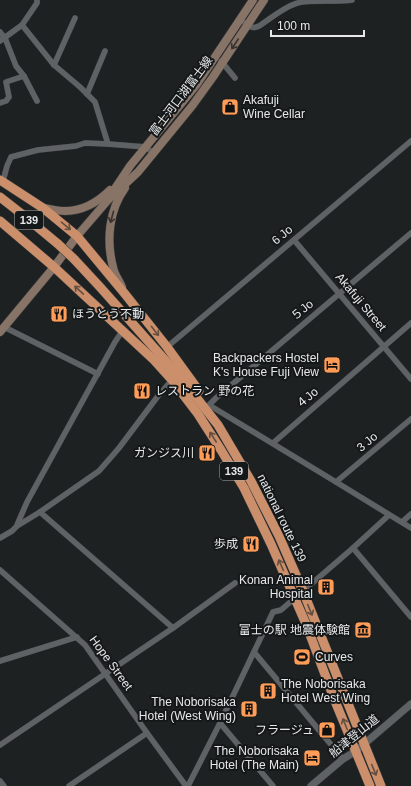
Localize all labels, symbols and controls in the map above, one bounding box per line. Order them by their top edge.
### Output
scale bar [271,12,364,38]
text: 100 m [277,19,310,33]
one-way arrow [230,38,238,50]
street label: 富士河口湖富士線 [147,53,215,139]
place label: Akafuji Wine Cellar [243,93,305,121]
shop icon: Akafuji Wine Cellar [220,97,240,117]
one-way arrow [108,210,115,223]
road number: 139 [15,211,43,229]
one-way arrow [60,222,71,231]
street label: 6 Jo [269,222,295,248]
street label: Akafuji Street [333,270,390,334]
one-way arrow [75,286,85,295]
street label: ５Jo [288,297,316,323]
restaurant icon: ほうとう不動 [49,304,69,324]
place label: ほうとう不動 [72,307,144,321]
one-way arrow [150,326,159,337]
place label: Backpackers Hostel K's House Fuji View [213,351,319,379]
hotel icon: Backpackers Hostel K's House Fuji View [322,355,342,375]
restaurant icon: レストラン 野の花 [132,381,152,401]
place label: レストラン 野の花 [155,384,254,398]
street label: ４Jo [293,384,321,411]
street label: 3 Jo [354,429,380,455]
one-way arrow [209,432,217,443]
restaurant icon: ガンジス川 [197,443,217,463]
place label: ガンジス川 [134,446,194,460]
road number: 139 [220,462,248,480]
street label: national route 139 [255,472,309,565]
restaurant icon: 歩成 [241,534,261,554]
place label: 歩成 [214,537,238,551]
one-way arrow [276,559,284,571]
place label: Konan Animal Hospital [239,573,313,601]
building icon: Konan Animal Hospital [316,577,336,597]
one-way arrow [307,603,315,615]
museum icon: 富士の駅 地震体験館 [353,620,373,640]
place label: 富士の駅 地震体験館 [239,623,350,637]
street label: Hope Street [87,633,136,694]
sports icon: Curves [292,647,312,667]
place label: Curves [315,650,353,664]
place label: The Noborisaka Hotel West Wing [281,677,370,705]
building icon: The Noborisaka Hotel West Wing [258,681,278,701]
place label: The Noborisaka Hotel (West Wing) [139,695,236,723]
building icon: The Noborisaka Hotel (West Wing) [239,699,259,719]
street label: 船津登山道 [326,712,382,760]
one-way arrow [341,718,348,730]
shop icon: フラージュ [317,720,337,740]
place label: フラージュ [255,723,314,737]
place label: The Noborisaka Hotel (The Main) [210,744,299,772]
hotel icon: The Noborisaka Hotel (The Main) [302,748,322,768]
one-way arrow [371,763,379,775]

